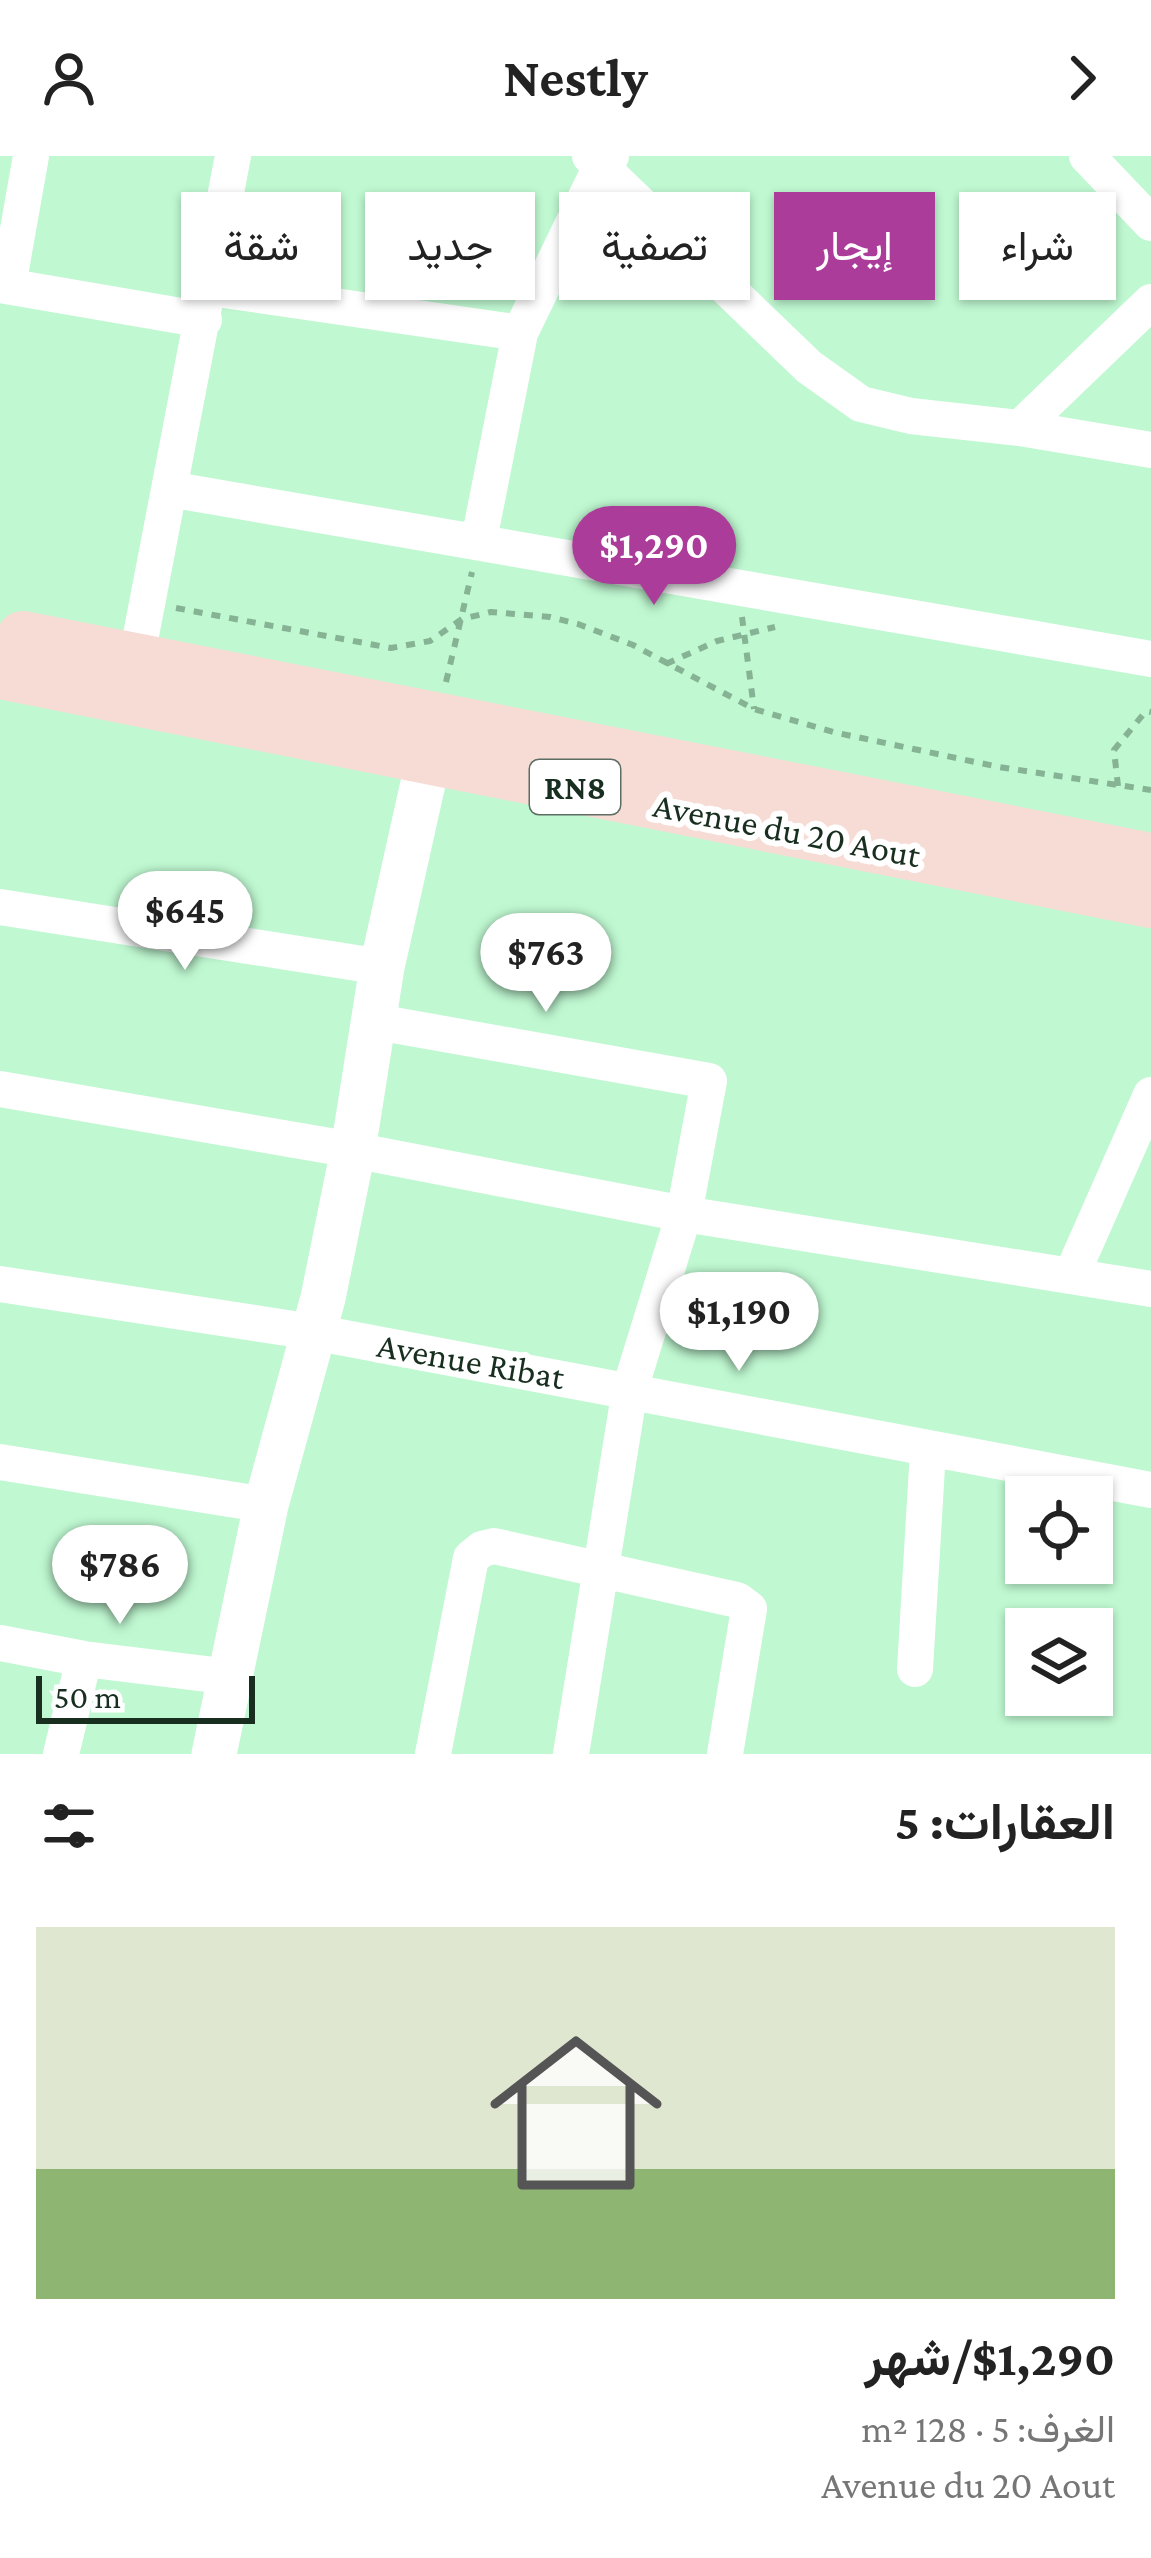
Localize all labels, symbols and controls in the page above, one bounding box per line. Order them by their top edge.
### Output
icon: person [36,45,102,111]
icon: forward [1049,45,1115,111]
text: Nestly [503,48,648,108]
chip: شقة [181,192,341,300]
chip: جديد [365,192,535,300]
chip: تصفية [559,192,750,300]
chip: إيجار [774,192,935,300]
chip: شراء [959,192,1116,300]
pin: $1,290 [556,506,752,608]
text: $1,290 [599,523,709,566]
road number: RN8 [530,760,620,814]
street label: Avenue du 20 Aout [650,784,925,876]
pin: $645 [114,871,256,973]
text: $645 [145,888,225,931]
pin: $763 [475,913,617,1015]
text: $763 [507,930,585,973]
pin: $1,190 [641,1272,837,1374]
text: $1,190 [687,1289,791,1332]
street label: Avenue Ribat [374,1325,569,1397]
map controls [1005,1476,1113,1716]
button: locate [1005,1476,1113,1584]
pin: $786 [49,1525,191,1627]
text: $786 [79,1542,161,1585]
button: layers [1005,1608,1113,1716]
scale bar [36,1670,255,1723]
text: 50 m [54,1678,121,1715]
icon: filters [36,1793,102,1859]
text: العقارات: 5 [895,1793,1115,1850]
icon: home [468,2005,684,2221]
text: $1,290/شهر [865,2329,1115,2386]
text: الغرف: 5 · 128 m² [861,2407,1115,2450]
text: Avenue du 20 Aout [821,2463,1115,2506]

